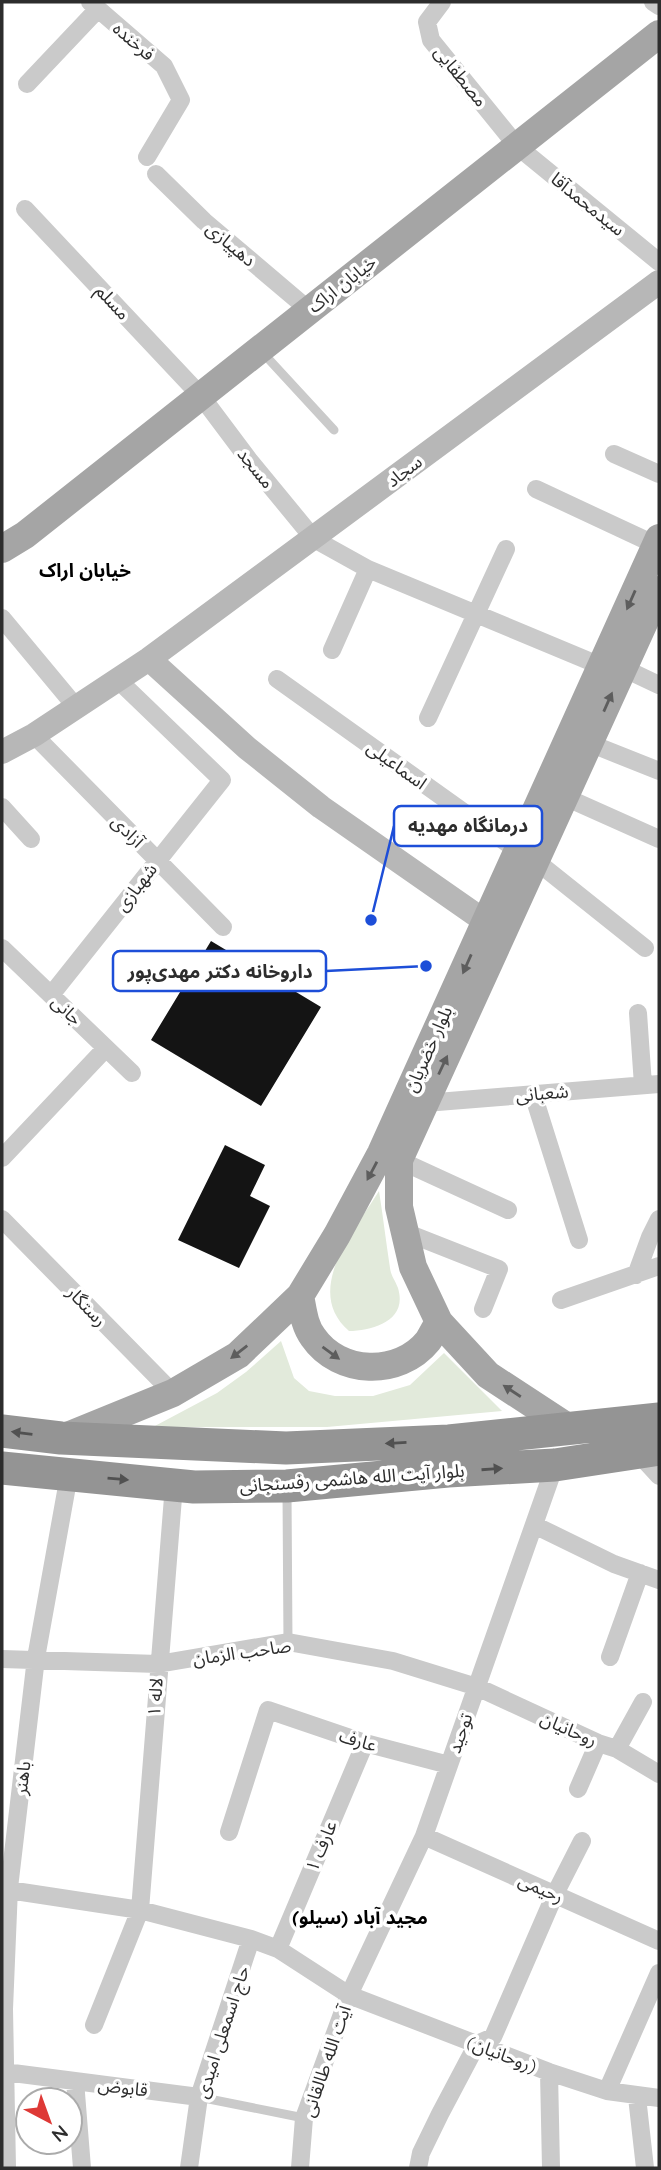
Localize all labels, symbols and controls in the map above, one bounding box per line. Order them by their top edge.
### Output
street label: فرخنده [108,17,160,65]
street label: مصطفایی [429,41,493,111]
street label: سیدمحمدآقا [546,167,630,241]
street label: دهپیازی [201,217,261,272]
street label: خیابان اراک [303,250,381,318]
street label: مسلم [89,279,135,326]
street label: مسجد [233,443,279,493]
street label: سجاد [381,450,427,492]
district label: خیابان اراک [39,558,131,582]
one-way arrow [625,590,637,610]
one-way arrow [602,692,614,712]
street label: اسماعیلی [363,736,431,794]
callout: درمانگاه مهدیه [394,806,542,846]
street label: آزادی [107,810,150,853]
text: درمانگاه مهدیه [408,813,528,837]
street label: شهبازی [110,858,162,916]
callout: داروخانه دکتر مهدی‌پور [113,951,326,991]
one-way arrow [461,954,473,974]
text: داروخانه دکتر مهدی‌پور [126,959,313,984]
street label: جانی [47,990,87,1030]
street label: بلوار خضریان [399,1002,457,1096]
one-way arrow [437,1055,449,1075]
street label: شعبانی [515,1079,569,1107]
one-way arrow [366,1161,378,1180]
street label: رستگار [61,1280,112,1331]
one-way arrow [231,1345,249,1360]
one-way arrow [322,1346,340,1360]
one-way arrow [502,1384,522,1397]
one-way arrow [11,1428,33,1439]
one-way arrow [385,1438,407,1449]
street label: بلوار آیت الله هاشمی رفسنجانی [239,1459,465,1497]
one-way arrow [481,1463,503,1474]
one-way arrow [108,1474,130,1485]
street label: صاحب الزمان [191,1634,293,1670]
street label: لاله ۱ [142,1677,168,1717]
street label: روحانیان [537,1706,601,1752]
street label: توحید [442,1710,478,1756]
street label: عارف [336,1723,380,1757]
street label: باهنر [8,1760,35,1797]
street label: عارف ۱ [300,1817,342,1875]
street label: رحیمی [515,1868,567,1908]
district label: (مجید آباد (سیلو [292,1905,428,1929]
street label: حاج اسمعلی امیدی [190,1963,256,2102]
street label: آیت الله طالقانی [296,2001,356,2120]
street label: (روحانیان) [464,2030,540,2078]
street label: قابوض [97,2073,149,2101]
north arrow [14,2086,84,2156]
text: N [47,2120,73,2147]

